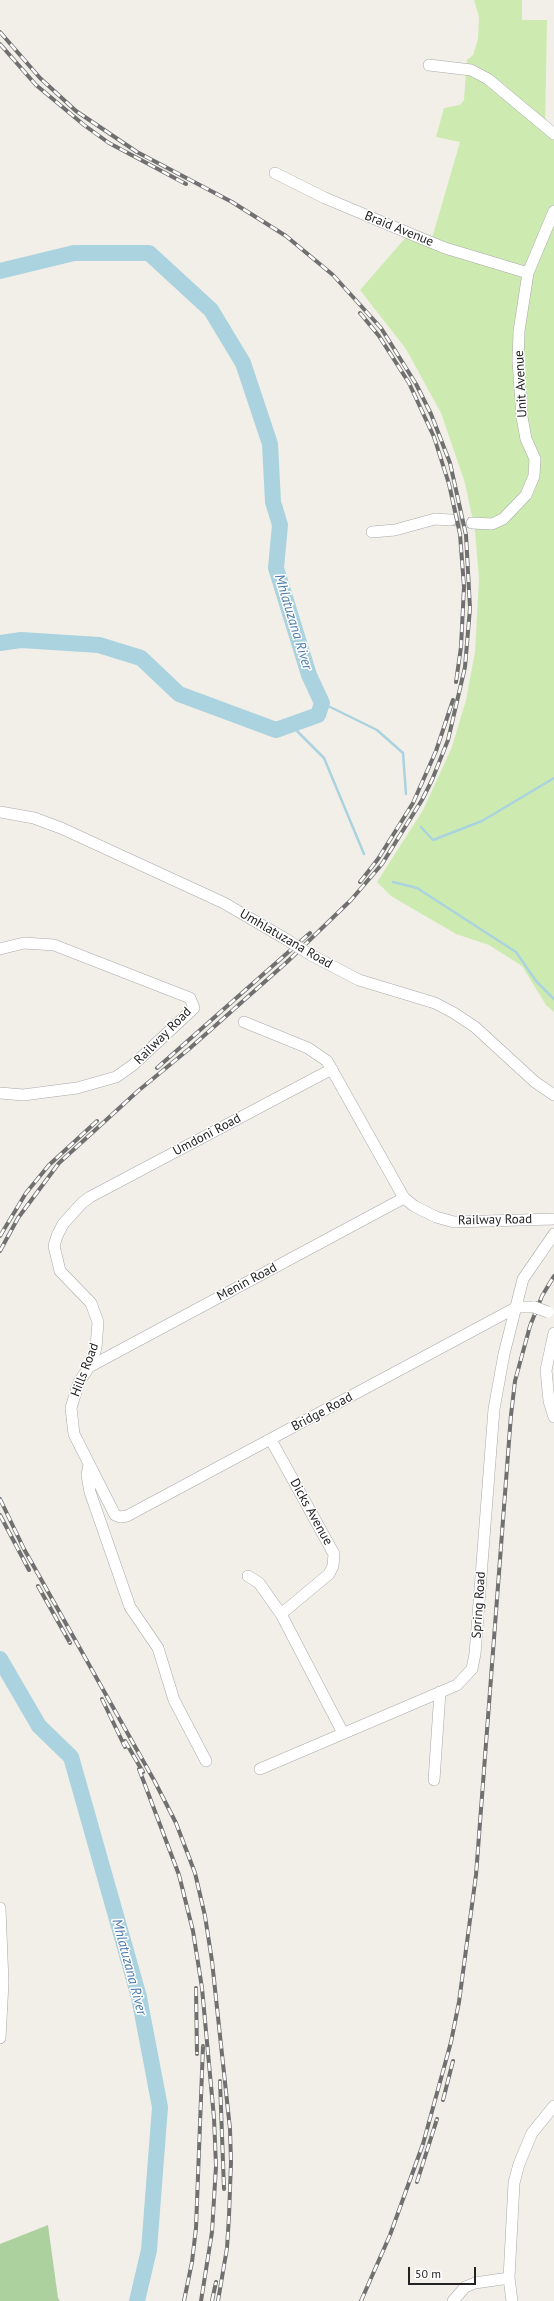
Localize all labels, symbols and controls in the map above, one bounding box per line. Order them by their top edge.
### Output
street label: Braid Avenue [362,208,436,250]
street label: Unit Avenue [511,350,531,418]
water label: Mhlatuzana River [270,572,316,672]
street label: Umhlatuzana Road [237,906,335,972]
street label: Railway Road [131,1004,195,1068]
street label: Umdoni Road [170,1111,244,1159]
street label: Railway Road [458,1212,532,1228]
street label: Menin Road [214,1260,280,1304]
street label: Hills Road [68,1341,102,1399]
street label: Bridge Road [289,1389,355,1435]
street label: Dicks Avenue [286,1476,336,1548]
street label: Spring Road [469,1571,489,1639]
water label: Mhlatuzana River [108,1917,150,2017]
scale bar [410,2259,478,2285]
text: 50 m [415,2266,441,2281]

